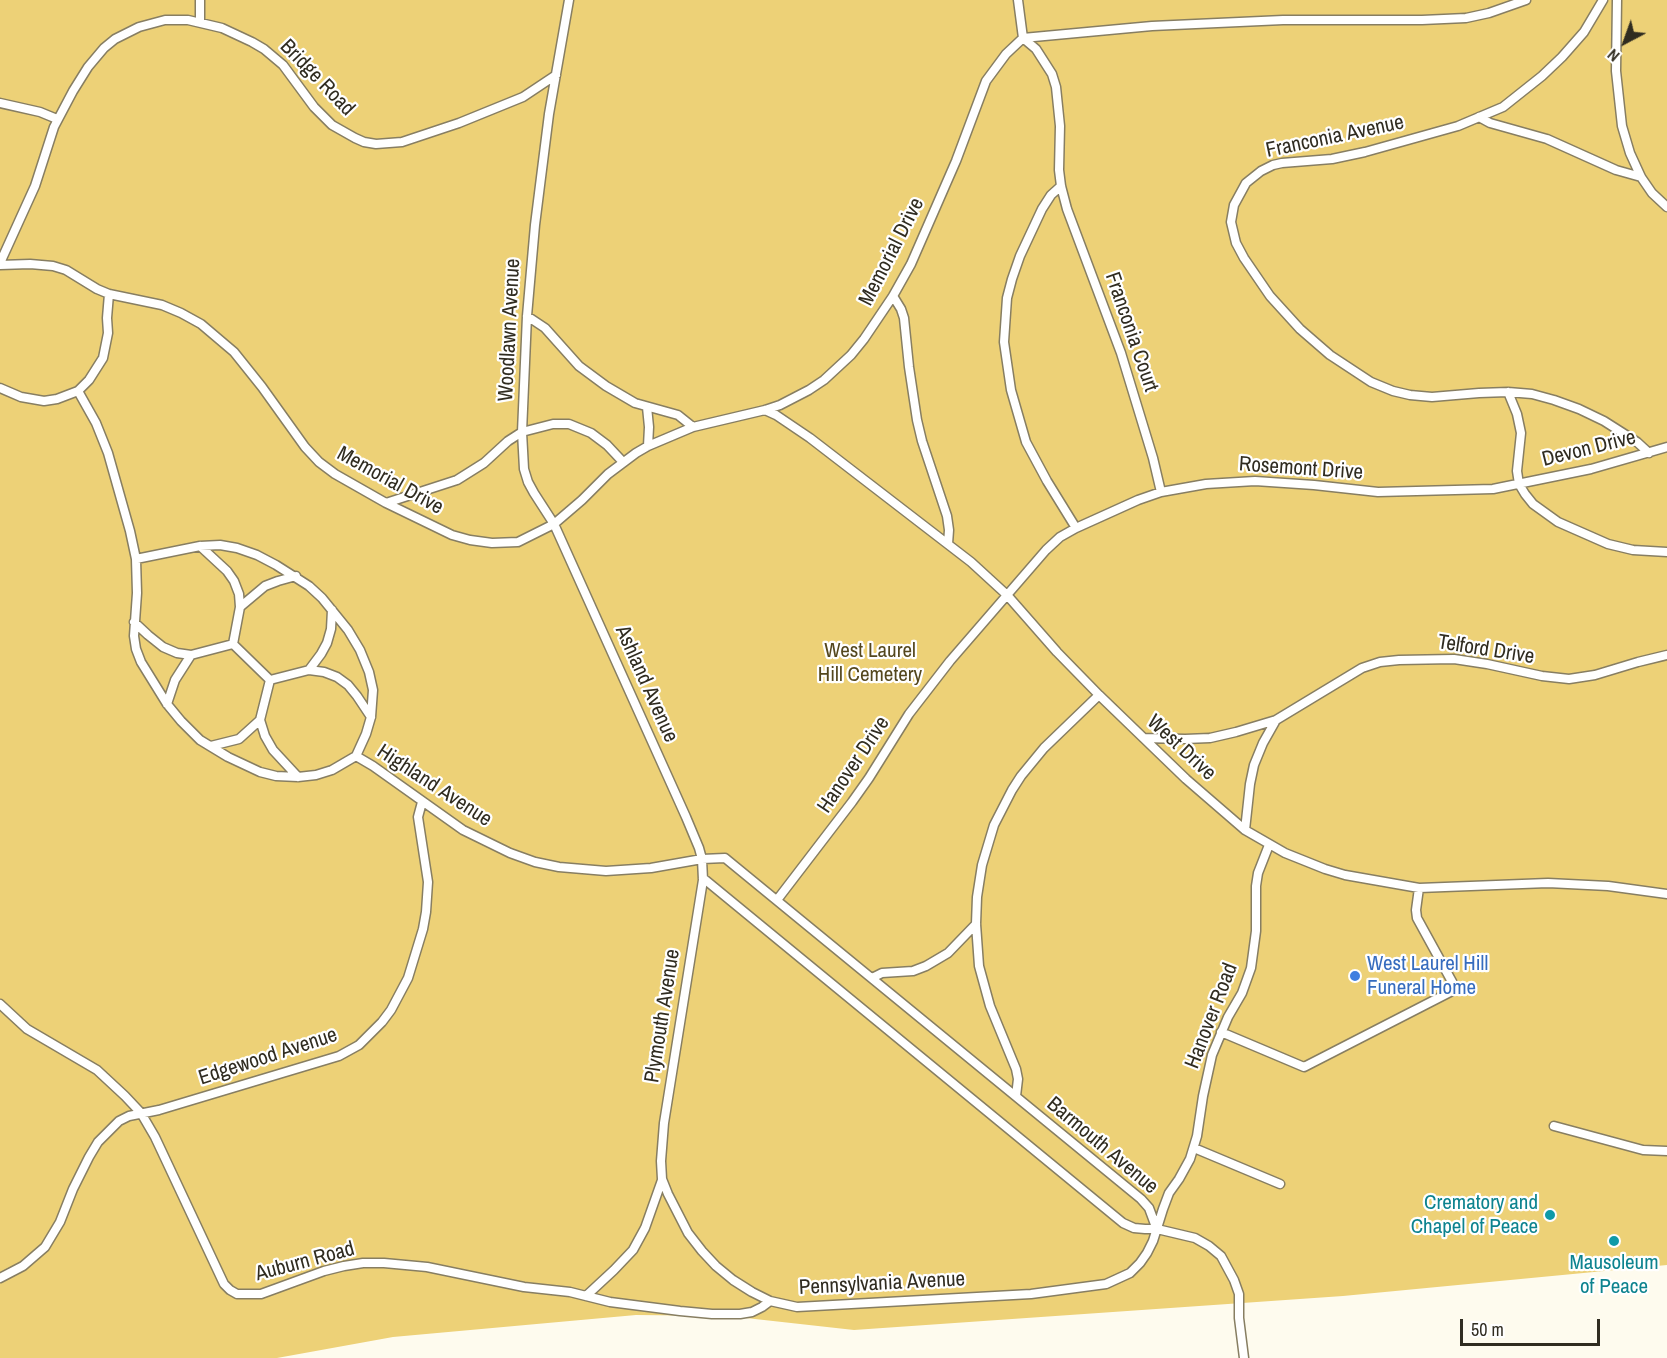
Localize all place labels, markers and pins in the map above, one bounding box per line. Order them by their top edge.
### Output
place label: West Laurel Hill Funeral Home [1367,951,1488,1001]
marker: West Laurel Hill Funeral Home [1348,969,1362,983]
place label: Crematory and Chapel of Peace [1411,1190,1538,1240]
marker: Crematory and Chapel of Peace [1543,1208,1557,1222]
marker: Mausoleum of Peace [1607,1234,1621,1248]
place label: Mausoleum of Peace [1570,1250,1658,1300]

